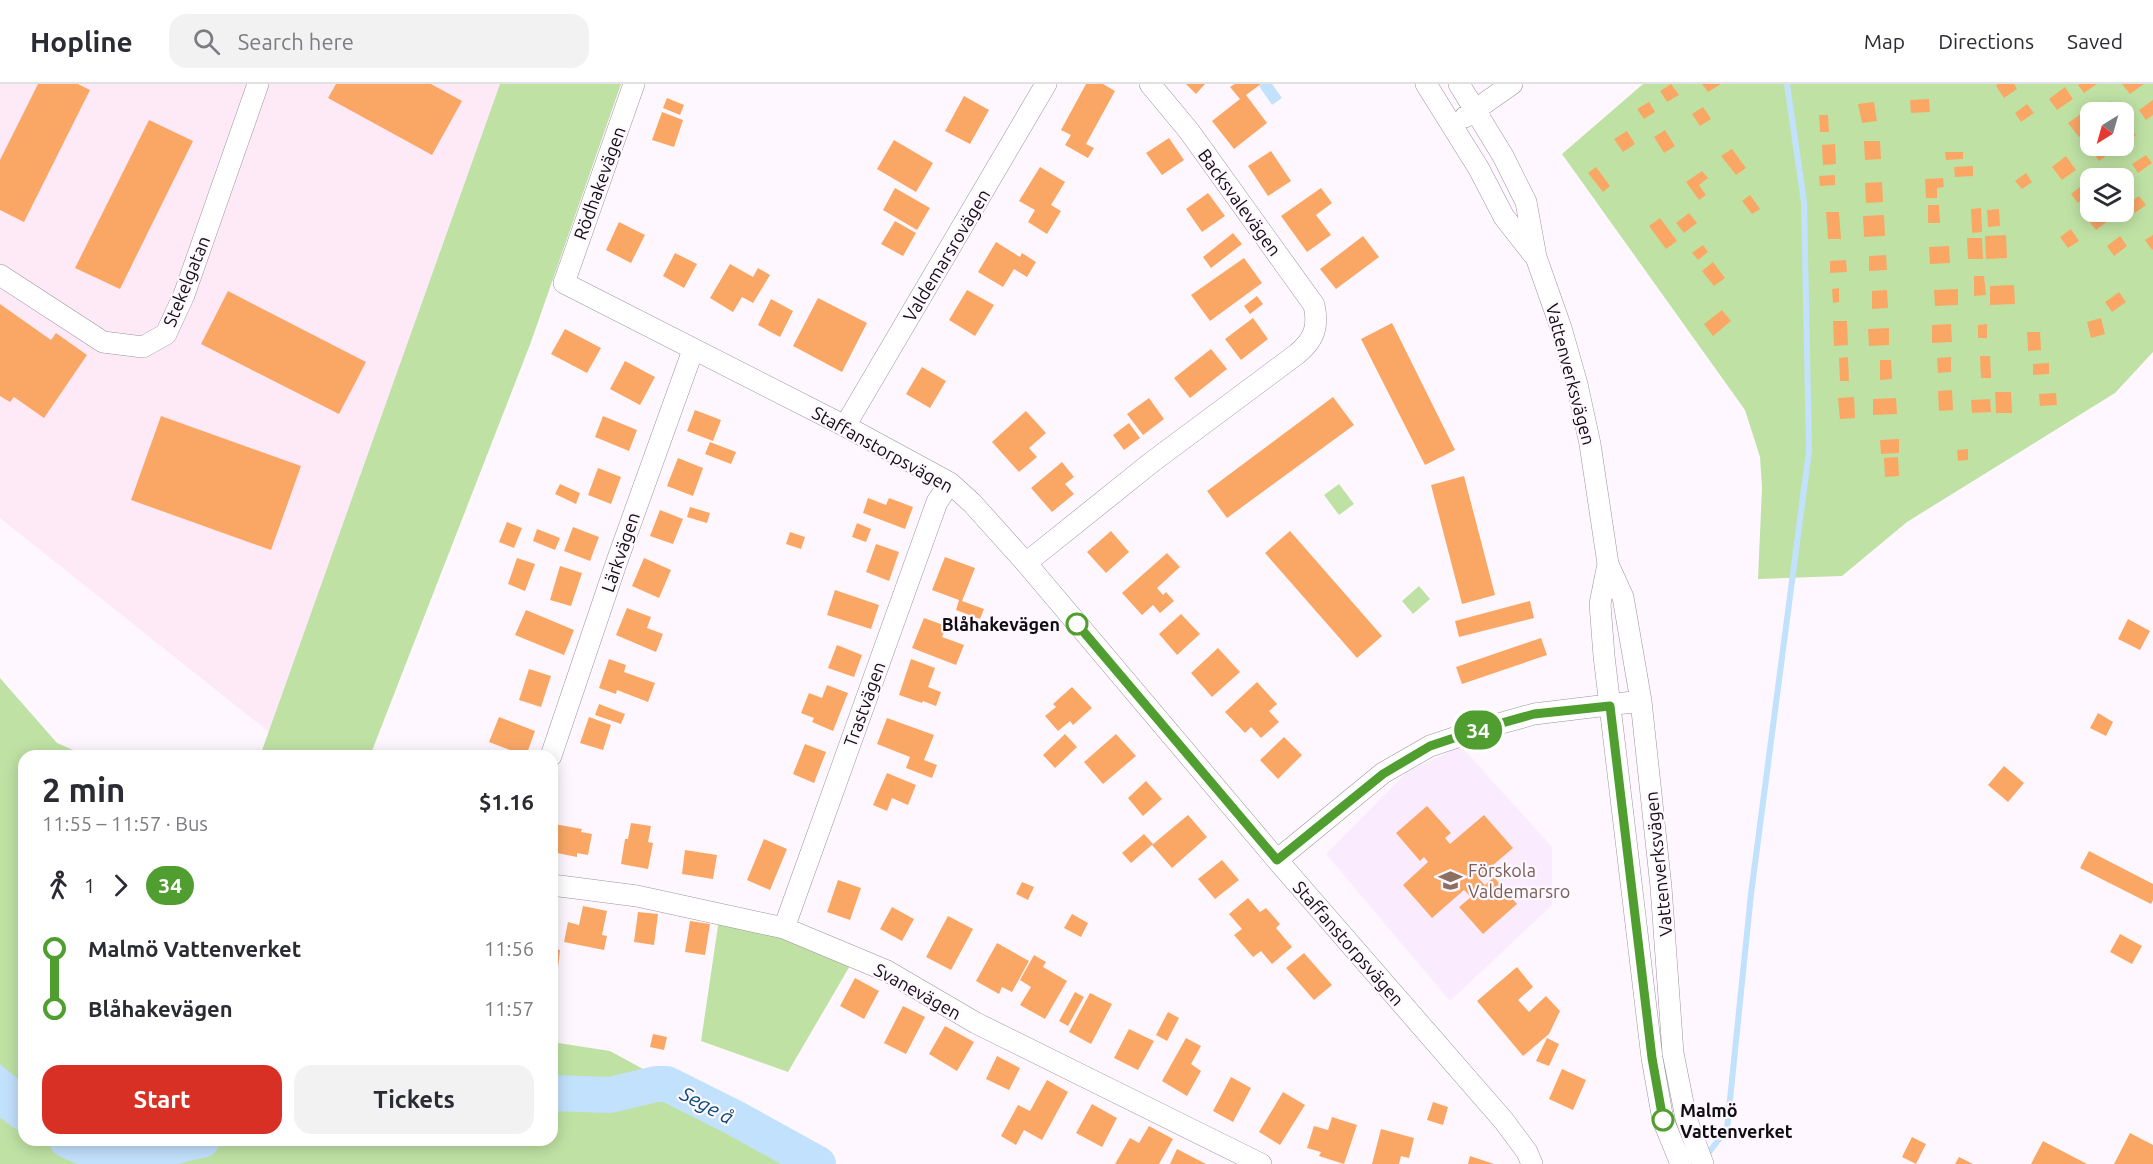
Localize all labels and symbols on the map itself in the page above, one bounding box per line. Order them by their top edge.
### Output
north arrow [2080,102,2134,156]
street label: Rödhakevägen [569,124,629,242]
street label: Backsvalevägen [1195,145,1285,259]
street label: Valdemarsrovägen [899,185,993,325]
street label: Stekelgatan [159,233,213,329]
street label: Vattenverksvägen [1542,301,1600,447]
street label: Staffanstorpsvägen [809,402,957,496]
street label: Lärkvägen [597,510,643,594]
marker: Blåhakevägen [1066,613,1088,635]
place label: Blåhakevägen [942,614,1060,634]
street label: Trastvägen [839,659,889,749]
line badge: 34 [1451,710,1505,750]
street label: Vattenverksvägen [1640,791,1676,937]
place label: Förskola Valdemarsro [1468,860,1570,901]
school or university icon: Förskola Valdemarsro [1437,867,1463,893]
street label: Staffanstorpsvägen [1290,877,1408,1009]
street label: Svanevägen [871,959,965,1023]
water label: Sege å [676,1081,738,1129]
place label: Malmö Vattenverket [1680,1100,1793,1141]
marker: Malmö Vattenverket [1652,1109,1674,1131]

